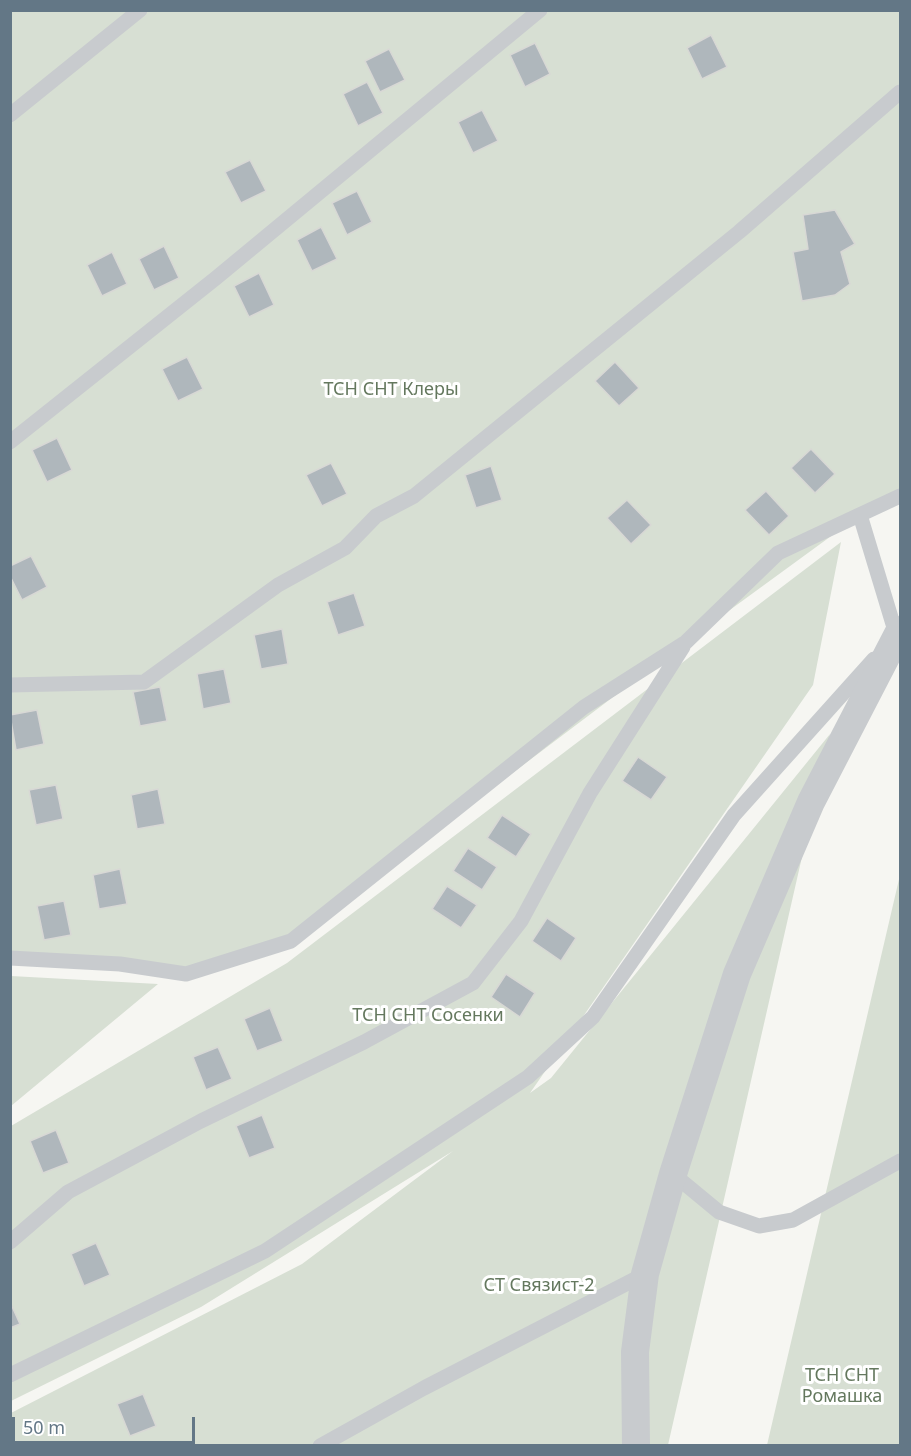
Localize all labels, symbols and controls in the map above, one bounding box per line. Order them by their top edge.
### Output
park label: ТСН СНТ Клеры [323,379,459,401]
park label: ТСН СНТ Сосенки [352,1005,504,1027]
park label: СТ Связист-2 [483,1275,595,1297]
park label: ТСН СНТ Ромашка [802,1365,882,1408]
scale bar [15,1405,198,1443]
text: 50 m [23,1415,65,1439]

